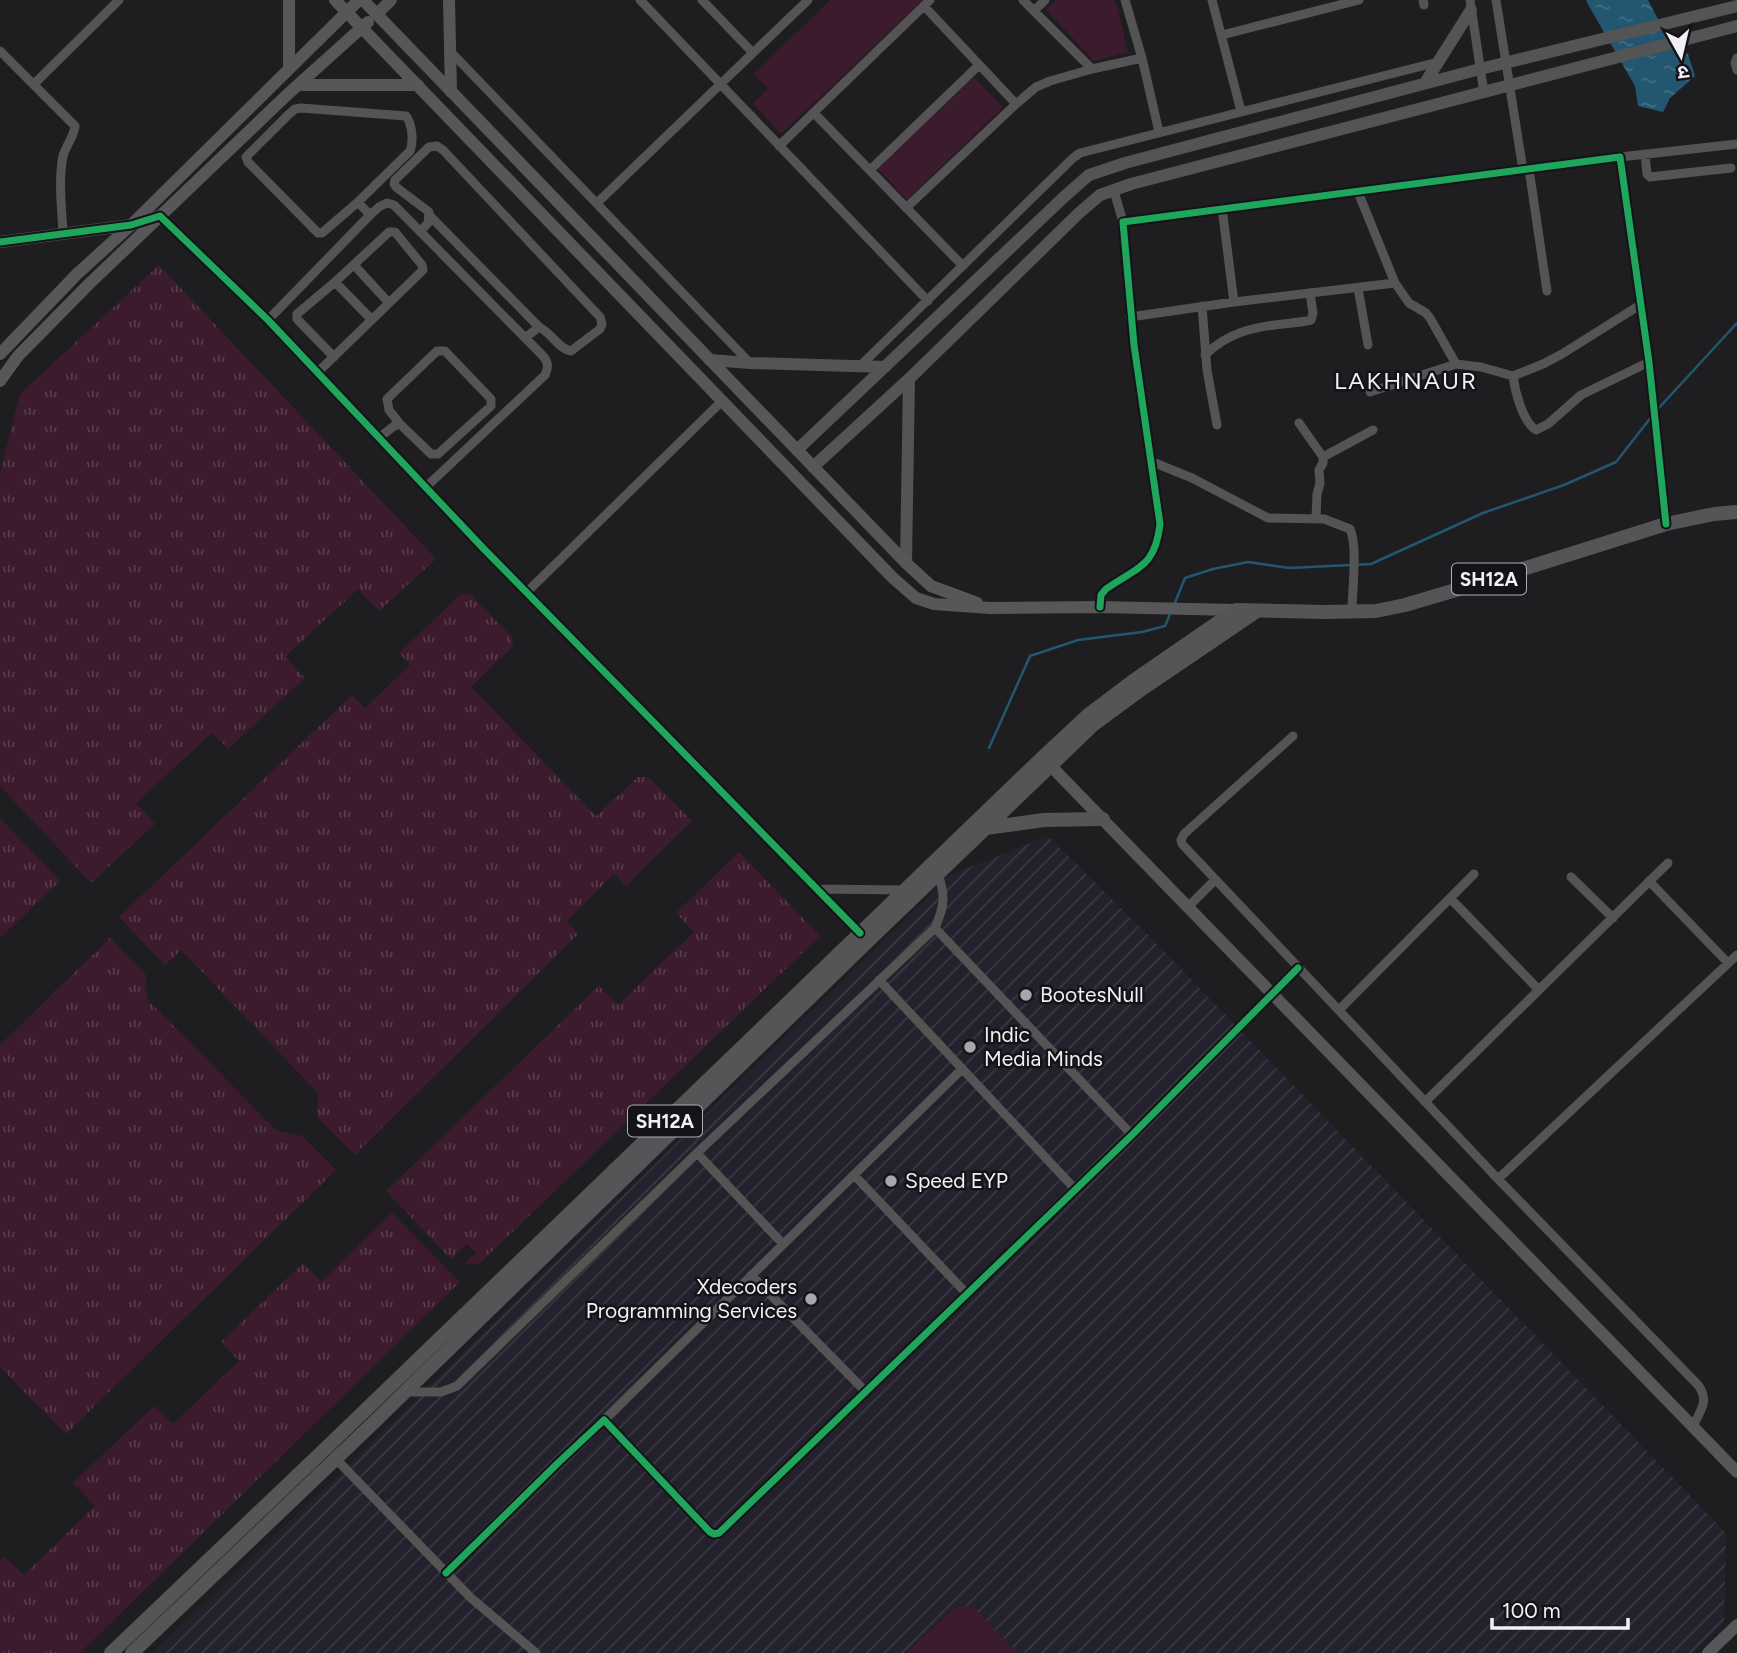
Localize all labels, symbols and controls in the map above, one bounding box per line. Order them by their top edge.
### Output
north arrow [1646,21,1716,91]
text: उ [1675,60,1690,85]
district label: LAKHNAUR [1334,366,1478,395]
road number: SH12A [1452,564,1526,594]
place label: BootesNull [1040,982,1144,1007]
marker: BootesNull [1018,987,1034,1003]
place label: Indic Media Minds [984,1022,1103,1071]
marker: Indic Media Minds [962,1039,978,1055]
road number: SH12A [628,1106,702,1136]
place label: Speed EYP [905,1168,1008,1193]
marker: Speed EYP [883,1173,899,1189]
place label: Xdecoders Programming Services [586,1274,797,1323]
marker: Xdecoders Programming Services [803,1291,819,1307]
scale bar [1492,1586,1628,1630]
text: 100 m [1502,1598,1561,1623]

